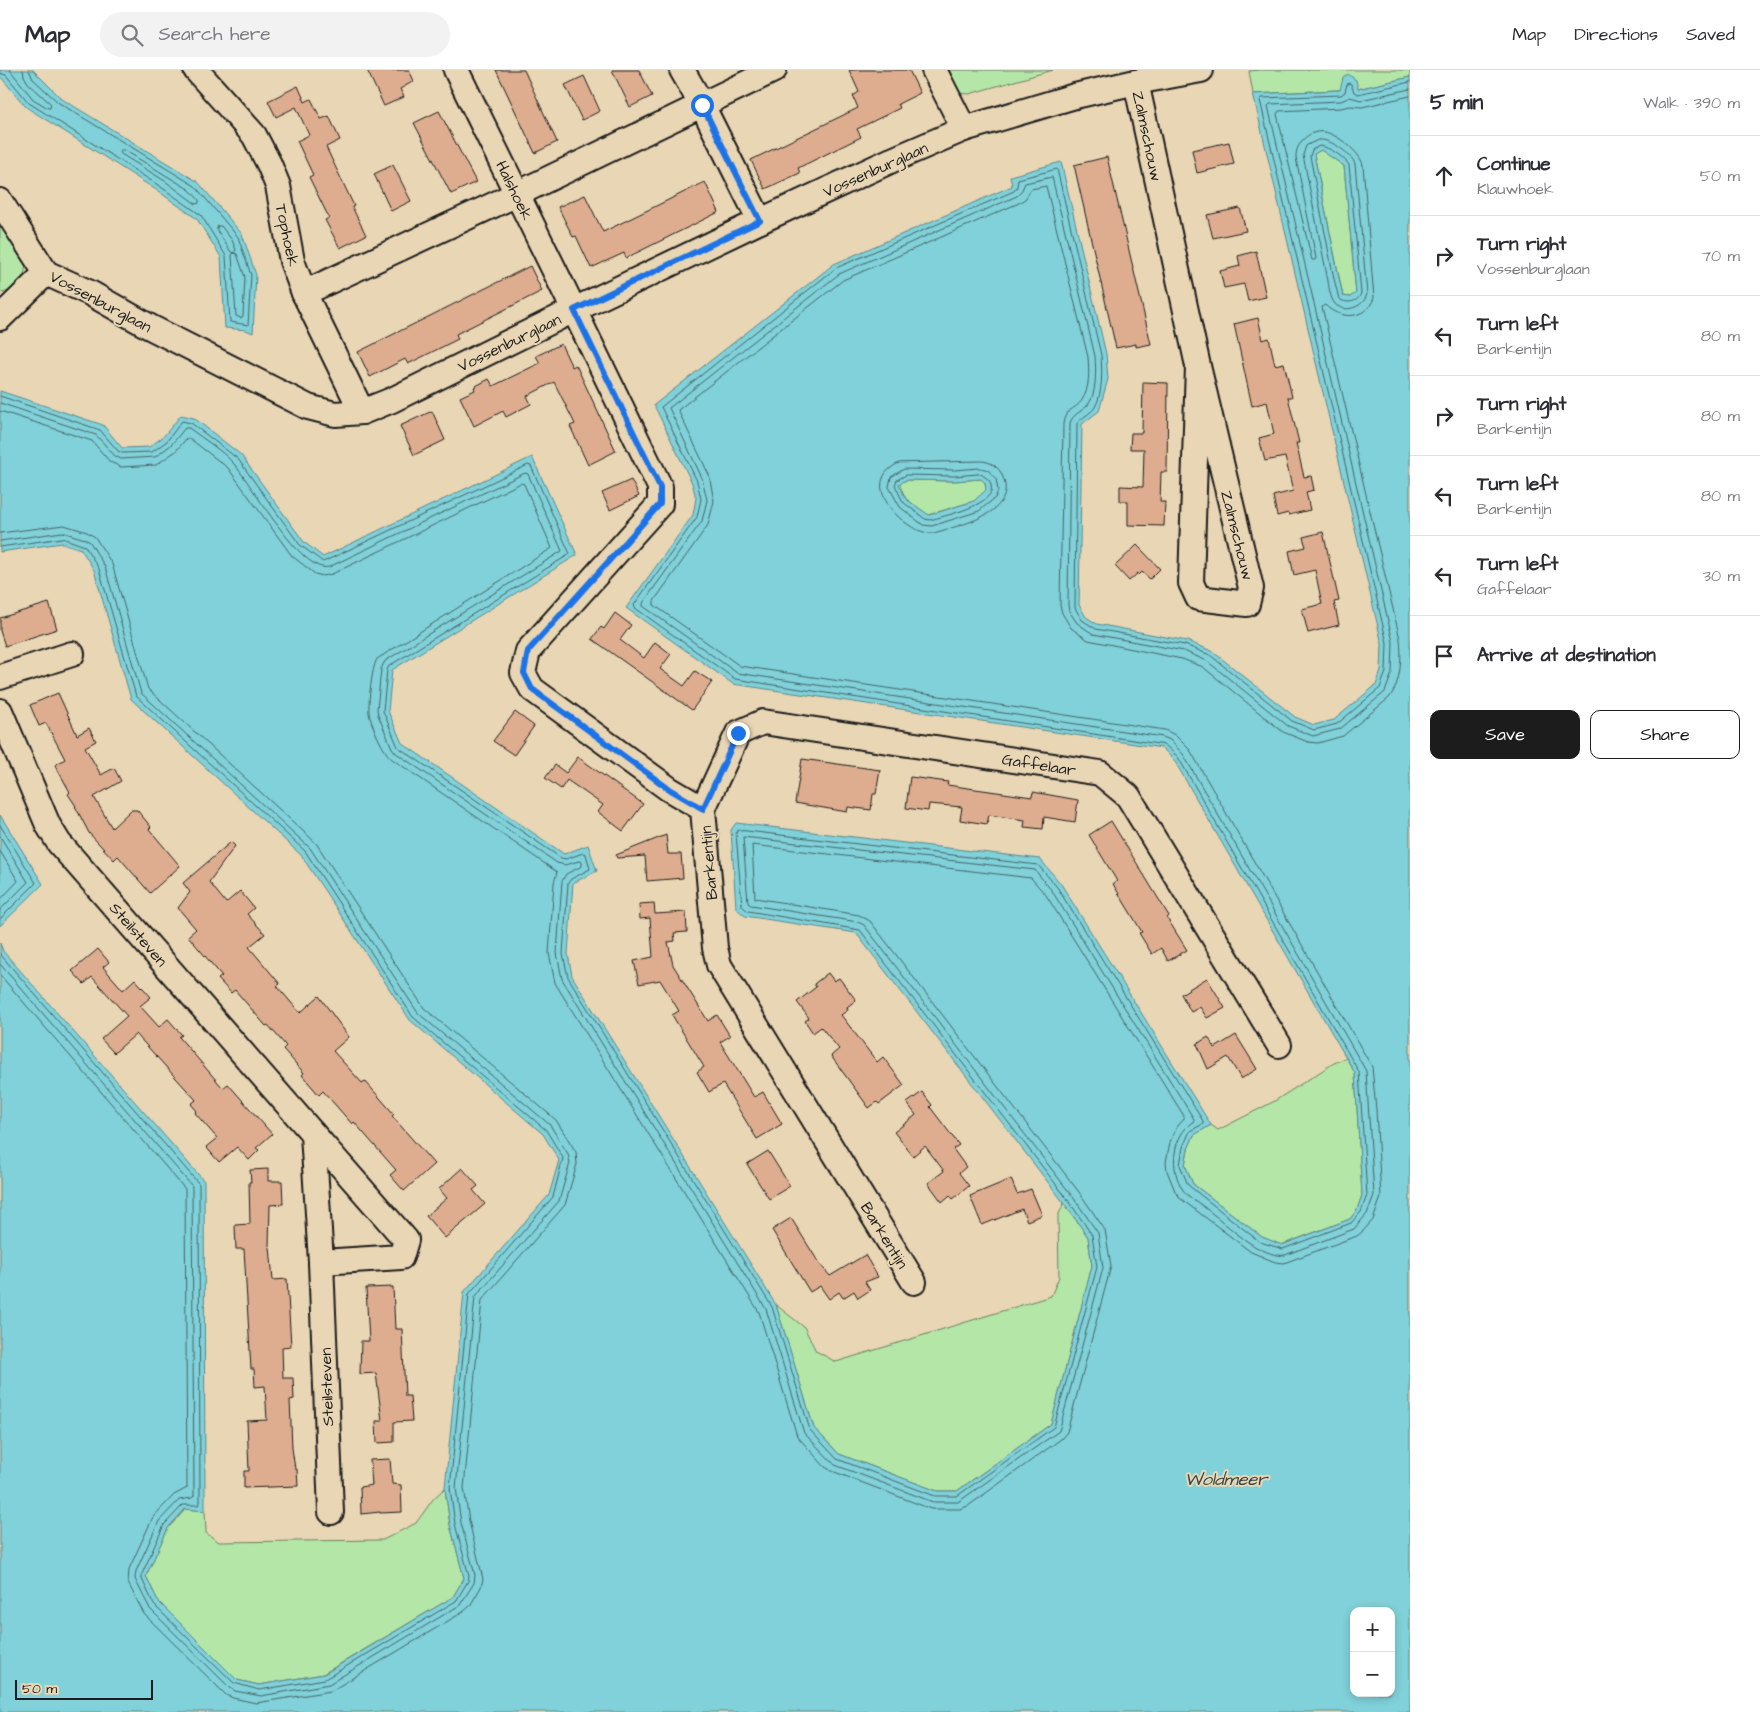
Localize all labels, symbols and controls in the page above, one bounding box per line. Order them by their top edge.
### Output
search box [100,12,450,57]
text: Map [25,18,70,52]
icon: search [118,21,146,49]
text: Search here [158,21,271,48]
text: Map [1512,22,1546,47]
text: Directions [1574,22,1658,47]
text: Saved [1686,22,1735,47]
text: 5 min [1430,88,1483,117]
street label: Zalmschouw [1127,89,1167,183]
text: Walk · 390 m [1643,92,1740,114]
route start [691,94,714,117]
street label: Vossenburglaan [819,137,932,204]
text: Continue [1477,151,1551,178]
street label: Halshoek [490,157,538,224]
icon: ahead [1430,162,1458,190]
text: 50 m [1700,165,1740,187]
text: Klauwhoek [1477,178,1554,200]
street label: Tophoek [270,202,304,269]
text: Turn right [1477,231,1566,258]
icon: right [1430,242,1458,270]
text: 70 m [1701,245,1740,267]
text: Vossenburglaan [1477,258,1590,280]
street label: Vossenburglaan [45,266,155,339]
street label: Vossenburglaan [454,308,565,378]
text: Turn left [1477,311,1558,338]
icon: left [1430,322,1458,350]
text: 80 m [1701,325,1740,347]
text: Barkentijn [1477,338,1552,360]
text: Turn right [1477,391,1566,418]
icon: right [1430,402,1458,430]
text: 80 m [1701,405,1740,427]
text: Barkentijn [1477,418,1552,440]
text: Turn left [1477,471,1558,498]
icon: left [1430,482,1458,510]
text: 80 m [1701,485,1740,507]
street label: Zalmschouw [1215,488,1259,582]
text: Barkentijn [1477,498,1552,520]
text: Turn left [1477,551,1558,578]
icon: left [1430,562,1458,590]
text: 30 m [1703,565,1740,587]
text: Gaffelaar [1477,578,1552,600]
icon: arrive [1430,642,1458,670]
text: Arrive at destination [1477,642,1656,669]
button: Save [1430,710,1580,759]
button: Share [1590,710,1740,759]
route end [727,722,750,745]
street label: Gaffelaar [1000,748,1078,782]
street label: Barkentijn [695,825,723,901]
street label: Steilsteven [104,898,172,971]
street label: Barkentijn [855,1198,913,1273]
street label: Steilsteven [315,1347,339,1427]
water label: Woldmeer [1185,1467,1269,1492]
map controls [1350,1607,1395,1697]
button: + [1350,1607,1395,1652]
button: − [1350,1652,1395,1697]
scale bar [15,1677,152,1700]
text: 50 m [22,1679,57,1699]

